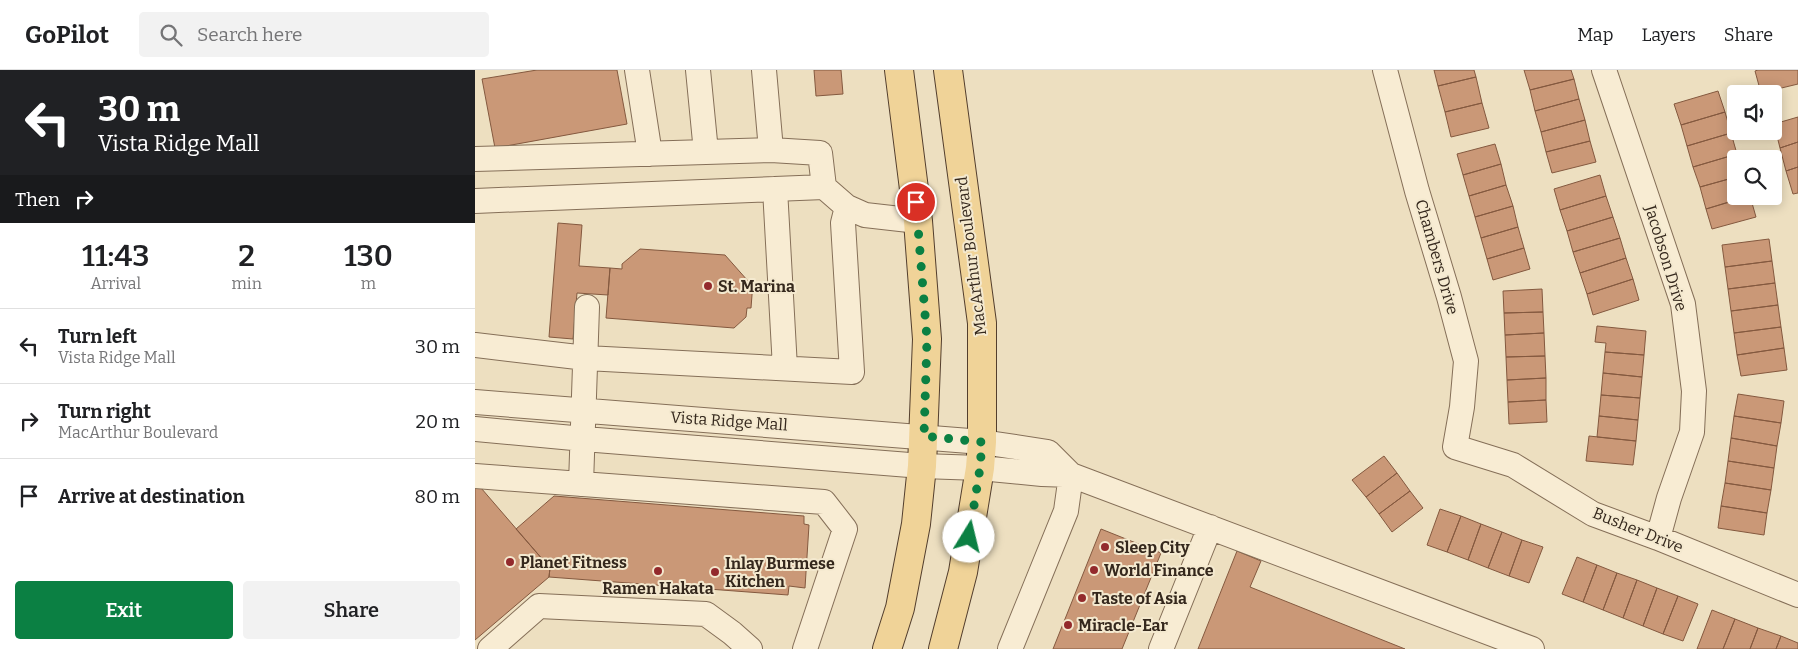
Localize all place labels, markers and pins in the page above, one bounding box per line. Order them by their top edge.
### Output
pin [895,181,937,223]
place label: St. Marina [718,277,795,296]
marker: St. Marina [702,280,714,292]
place label: Sleep City [1115,538,1190,557]
marker: Sleep City [1099,541,1111,553]
place label: Planet Fitness [520,553,627,572]
place label: Inlay Burmese Kitchen [725,554,835,591]
marker: Planet Fitness [504,556,516,568]
place label: World Finance [1104,561,1214,580]
marker: World Finance [1088,564,1100,576]
marker: Ramen Hakata [652,565,664,577]
marker: Inlay Burmese Kitchen [709,566,721,578]
place label: Ramen Hakata [602,579,714,598]
place label: Taste of Asia [1092,589,1187,608]
marker: Taste of Asia [1076,592,1088,604]
place label: Miracle-Ear [1078,616,1169,635]
marker: Miracle-Ear [1062,619,1074,631]

